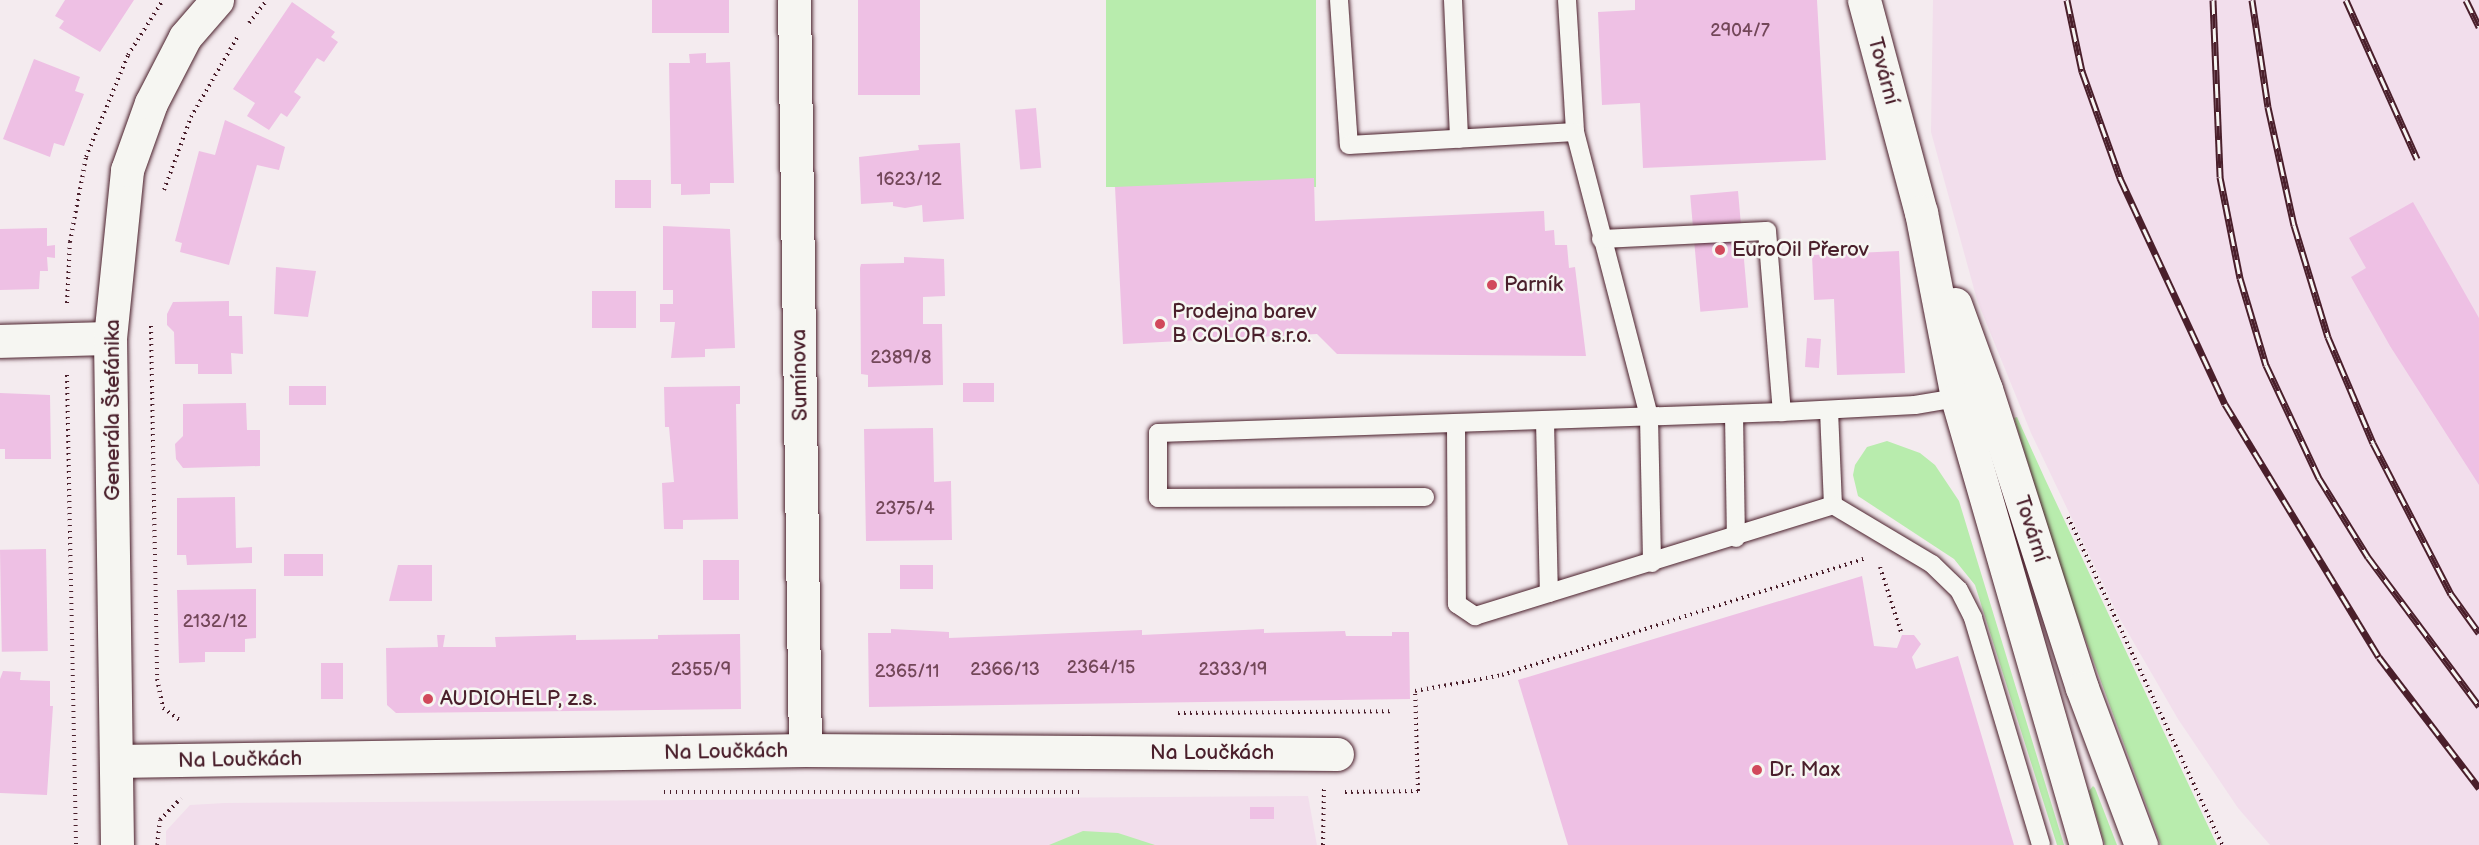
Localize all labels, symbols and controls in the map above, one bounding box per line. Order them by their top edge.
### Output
house number: 2904/7 [1710,20,1770,42]
street label: Tovární [1862,35,1904,107]
house number: 1623/12 [876,169,942,191]
place label: EuroOil Přerov [1732,237,1869,263]
marker: EuroOil Přerov [1713,243,1727,257]
place label: Parník [1504,272,1563,298]
marker: Parník [1485,278,1499,292]
place label: Prodejna barev B COLOR s.r.o. [1172,299,1316,349]
marker: Prodejna barev B COLOR s.r.o. [1153,317,1167,331]
street label: Generála Štefánika [100,319,126,501]
street label: Sumínova [787,329,813,421]
house number: 2389/8 [871,347,931,369]
street label: Tovární [2008,493,2054,565]
house number: 2375/4 [875,498,935,520]
house number: 2132/12 [183,611,247,633]
house number: 2364/15 [1067,657,1135,679]
house number: 2355/9 [671,659,731,681]
house number: 2366/13 [970,659,1040,681]
house number: 2333/19 [1199,659,1267,681]
house number: 2365/11 [875,661,939,683]
place label: AUDIOHELP, z.s. [440,686,597,712]
marker: AUDIOHELP, z.s. [421,692,435,706]
street label: Na Loučkách [664,738,788,766]
street label: Na Loučkách [1150,740,1274,766]
street label: Na Loučkách [178,746,302,774]
place label: Dr. Max [1769,757,1840,783]
marker: Dr. Max [1750,763,1764,777]

